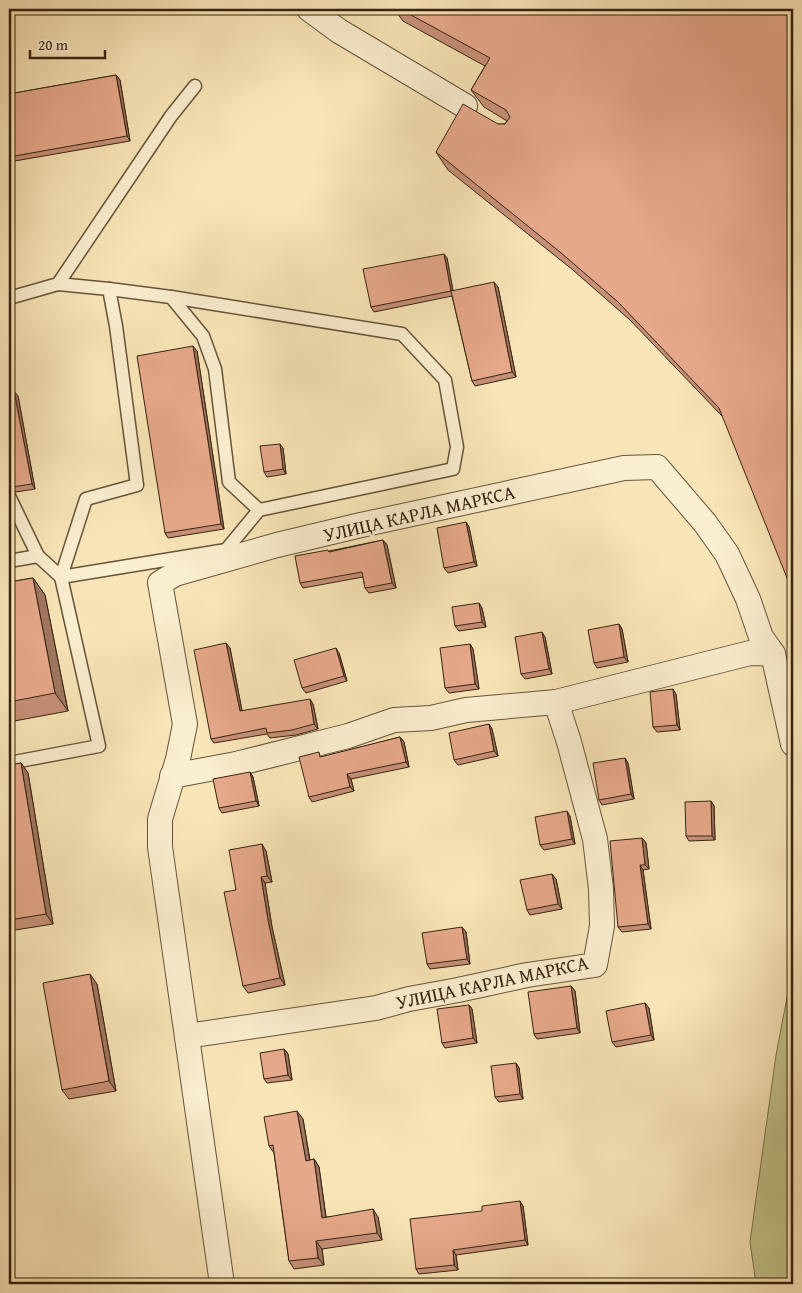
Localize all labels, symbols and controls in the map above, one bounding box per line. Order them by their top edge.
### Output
scale bar [30,28,105,60]
text: 20 m [38,34,69,55]
street label: УЛИЦА КАРЛА МАРКСА [320,477,518,549]
street label: УЛИЦА КАРЛА МАРКСА [393,948,591,1016]

